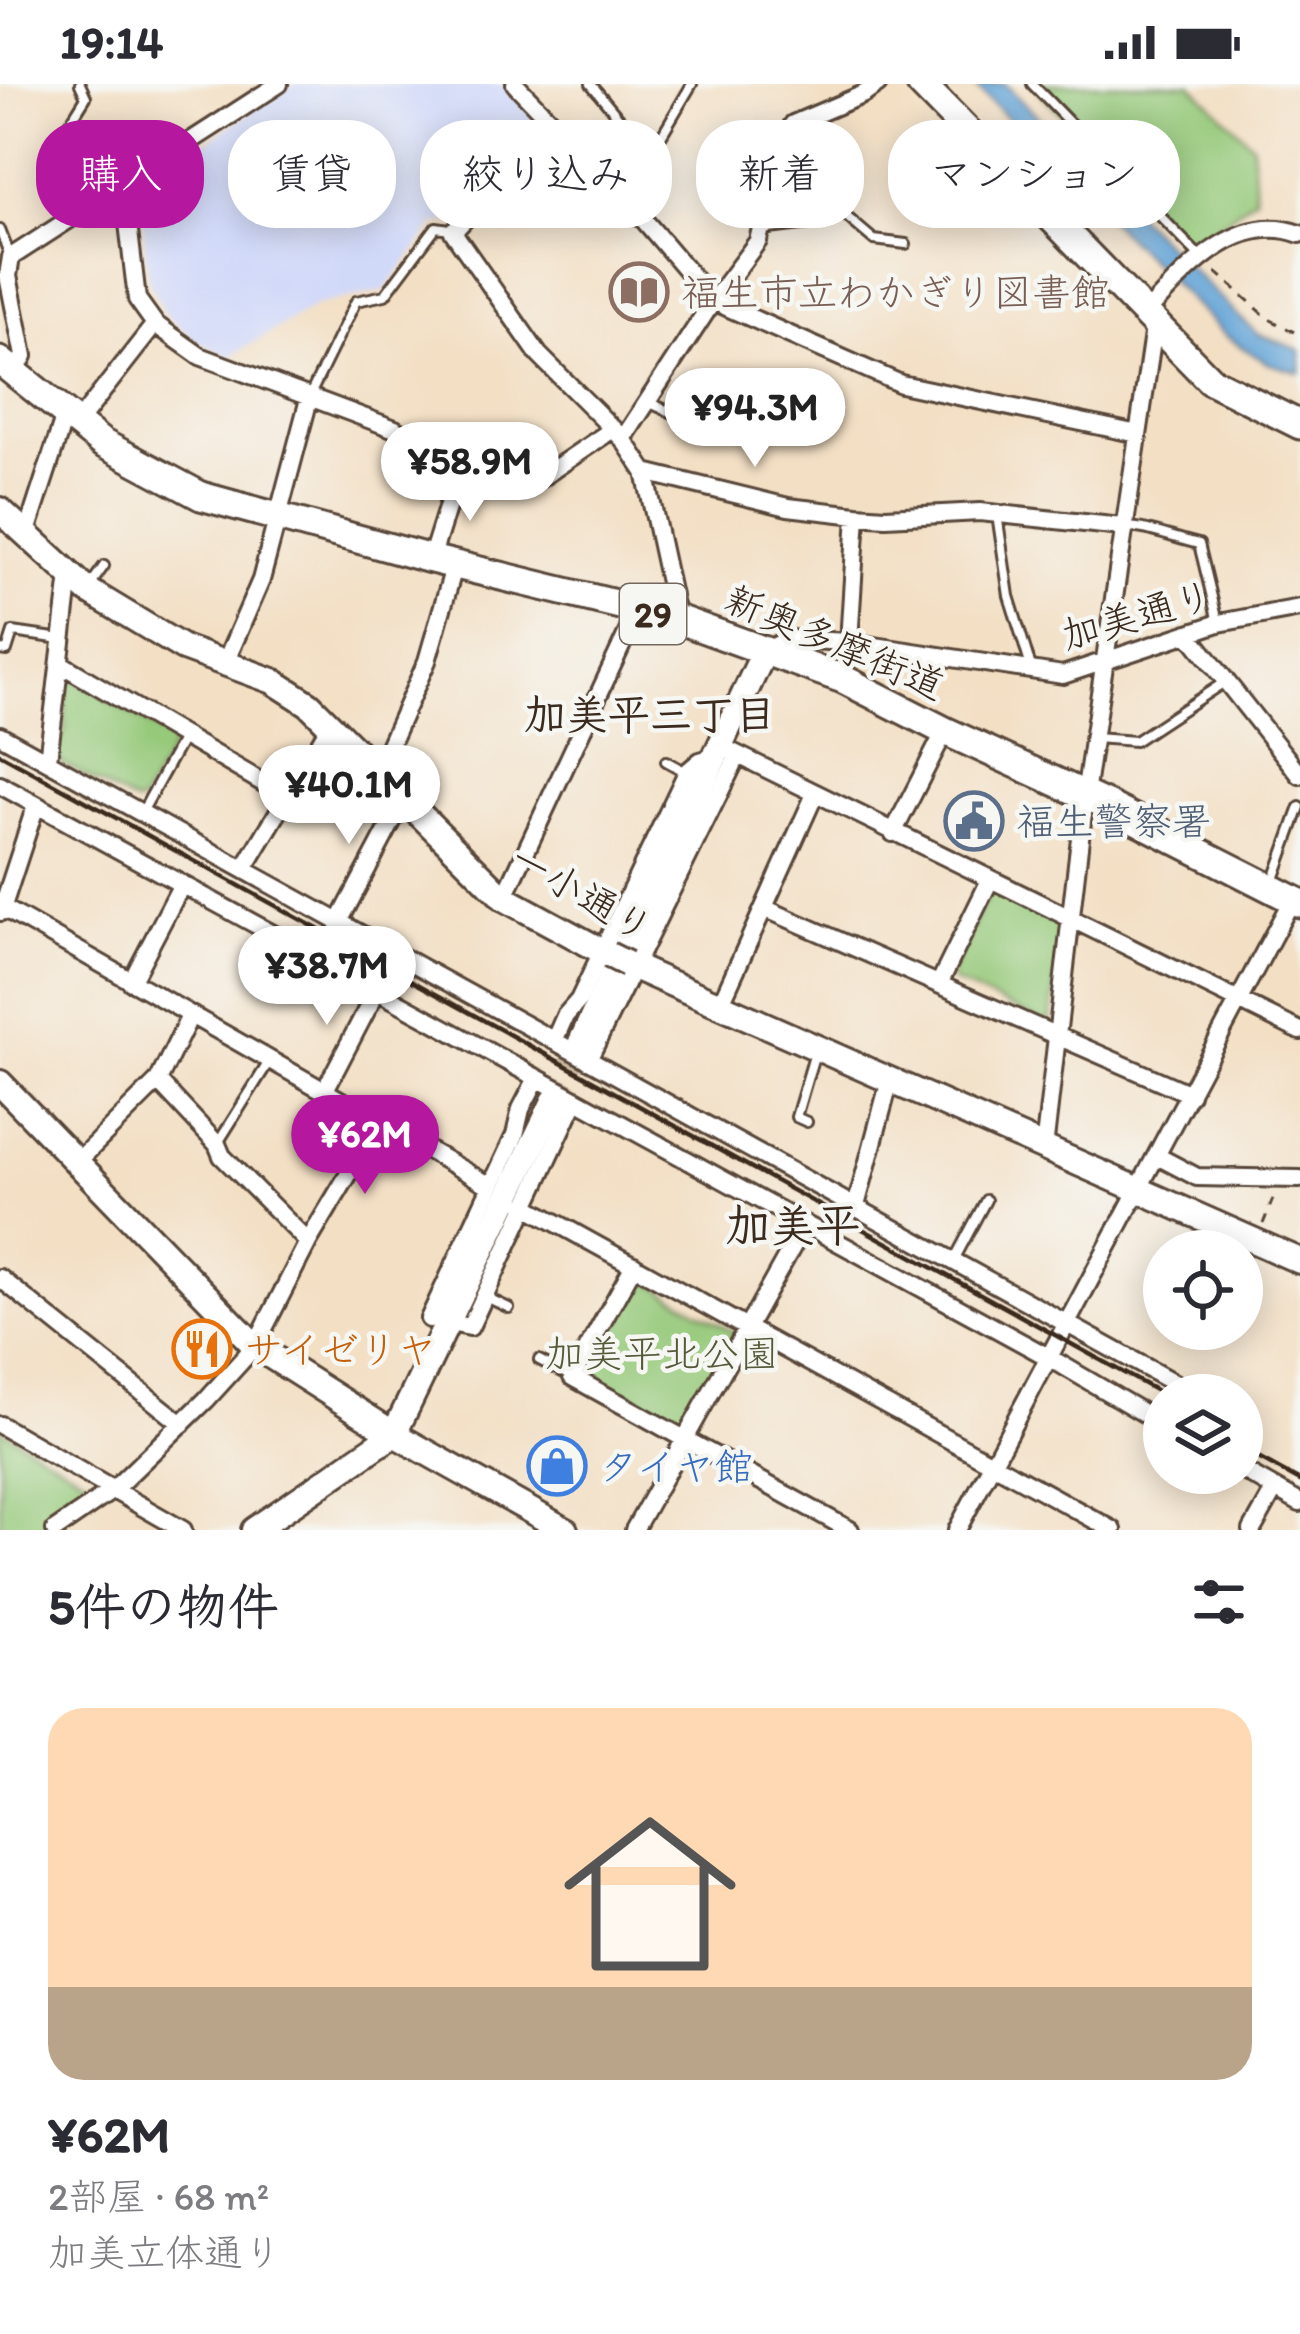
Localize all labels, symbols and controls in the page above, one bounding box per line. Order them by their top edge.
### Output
text: 19:14 [60,15,163,69]
chip: 購入 [36,120,204,228]
chip: 賃貸 [228,120,396,228]
chip: 絞り込み [420,120,672,228]
chip: 新着 [696,120,864,228]
chip: マンション [888,120,1180,228]
library icon: 福生市立わかぎり図書館 [608,261,670,323]
place label: 福生市立わかぎり図書館 [681,269,1110,316]
pin: ¥94.3M [657,368,853,470]
text: ¥94.3M [691,383,819,430]
pin: ¥58.9M [372,422,568,524]
text: ¥58.9M [408,437,532,484]
street label: 加美通り [1056,571,1218,659]
street label: 新奥多摩街道 [718,575,952,709]
road number: 29 [620,584,686,644]
district label: 加美平三丁目 [524,689,776,740]
pin: ¥40.1M [251,745,447,847]
text: ¥40.1M [285,760,413,807]
public building icon: 福生警察署 [943,790,1005,852]
place label: 福生警察署 [1016,798,1211,845]
street label: 一小通り [503,834,661,952]
pin: ¥38.7M [229,926,425,1028]
text: ¥38.7M [265,941,389,988]
pin: ¥62M [294,1095,436,1197]
text: ¥62M [318,1110,412,1157]
district label: 加美平 [725,1198,861,1252]
map controls [1143,1230,1263,1494]
button: locate [1143,1230,1263,1350]
restaurant icon: サイゼリヤ [171,1318,233,1380]
place label: サイゼリヤ [244,1326,437,1373]
park label: 加美平北公園 [545,1330,779,1377]
button: layers [1143,1374,1263,1494]
shop icon: タイヤ館 [526,1435,588,1497]
place label: タイヤ館 [599,1443,753,1490]
icon: filters [1186,1569,1252,1635]
text: 5件の物件 [48,1576,279,1637]
icon: home [542,1786,758,2002]
text: ¥62M [48,2104,170,2165]
text: 2部屋 · 68 m² [48,2173,269,2220]
text: 加美立体通り [48,2229,282,2276]

